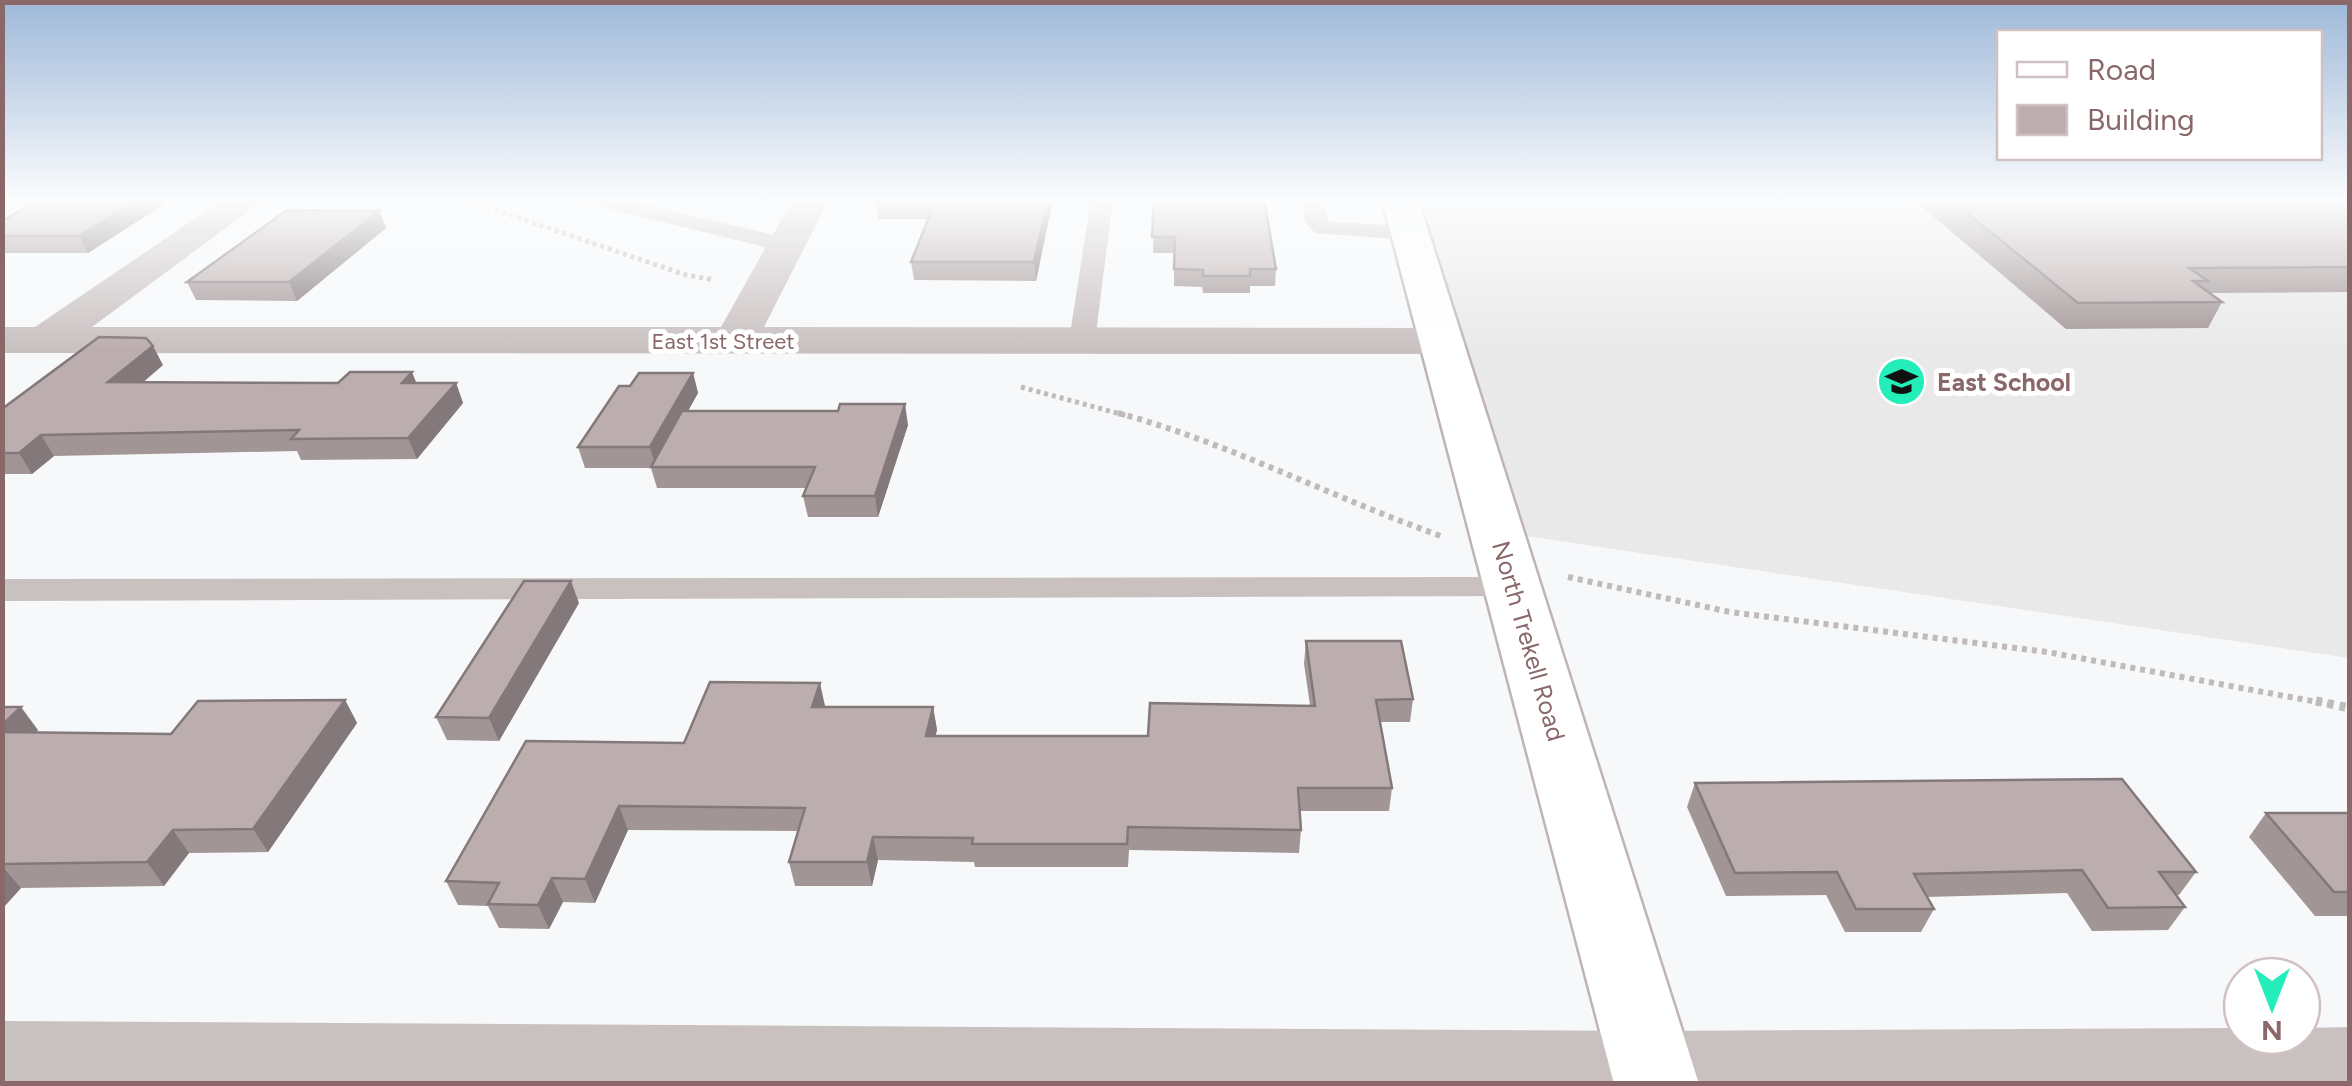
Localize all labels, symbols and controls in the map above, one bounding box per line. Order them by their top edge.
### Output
legend [1997,30,2322,160]
text: Road [2087,51,2156,88]
text: Building [2087,101,2195,138]
street label: East 1st Street [652,328,794,355]
school or university icon: East School [1876,356,1928,408]
place label: East School [1937,367,2071,397]
street label: North Trekell Road [1486,537,1572,745]
north arrow [2222,956,2322,1056]
text: N [2261,1014,2283,1048]

